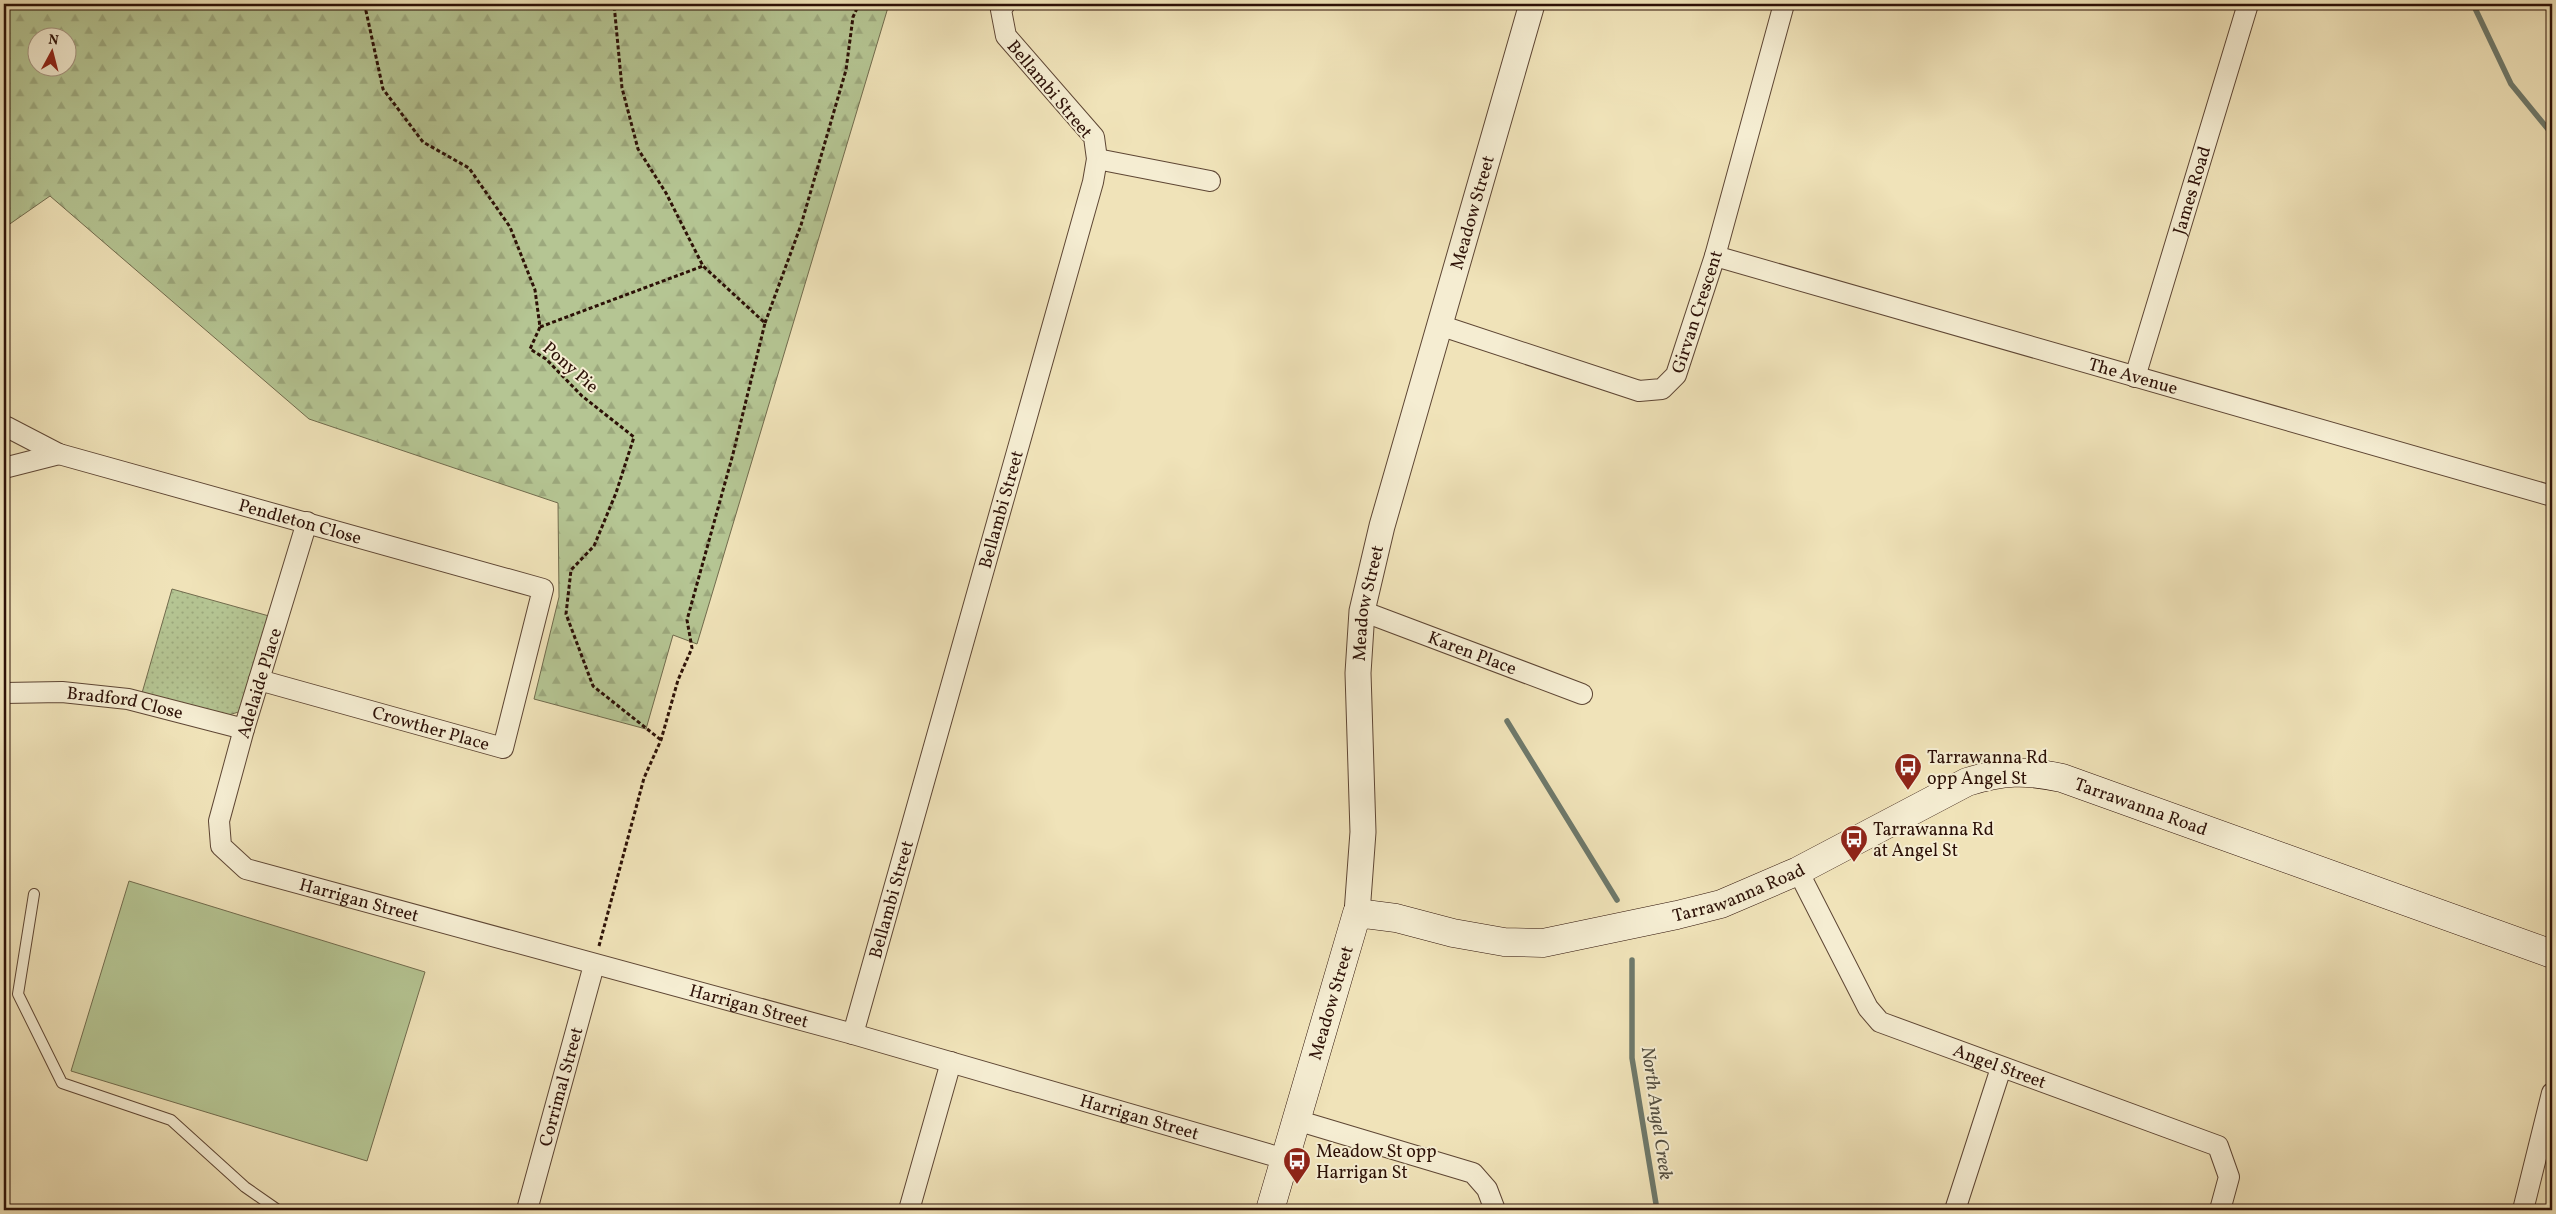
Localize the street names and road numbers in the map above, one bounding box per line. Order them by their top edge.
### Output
street label: Bellambi Street [1000,35,1097,145]
street label: James Road [2168,143,2218,238]
street label: Meadow Street [1445,153,1502,273]
street label: Girvan Crescent [1666,248,1730,377]
street label: Pony Pie [537,337,603,400]
street label: The Avenue [2085,353,2180,402]
street label: Bellambi Street [974,448,1031,572]
street label: Pendleton Close [235,494,364,552]
street label: Meadow Street [1348,543,1391,662]
street label: Adelaide Place [232,625,289,742]
street label: Karen Place [1424,626,1520,682]
street label: Bradford Close [66,682,186,727]
street label: Crowther Place [369,701,492,758]
street label: Tarrawanna Road [2071,772,2210,843]
street label: Bellambi Street [864,838,921,962]
street label: Tarrawanna Road [1670,858,1810,930]
street label: Harrigan Street [296,873,421,929]
street label: Meadow Street [1304,943,1361,1063]
street label: Harrigan Street [686,979,811,1035]
street label: Corrimal Street [534,1024,590,1150]
street label: Angel Street [1949,1039,2049,1096]
street label: Harrigan Street [1077,1089,1202,1147]

